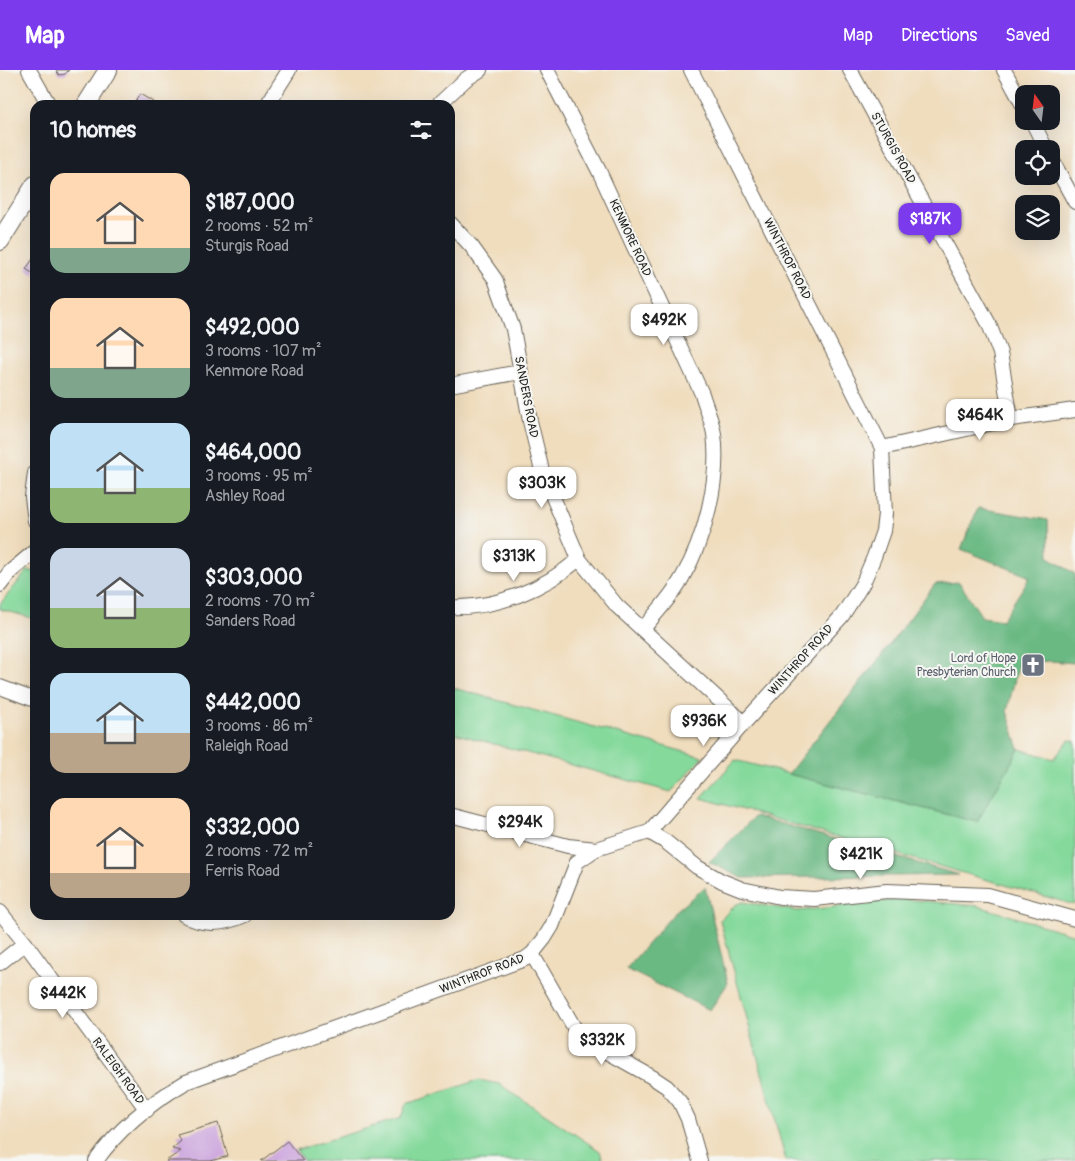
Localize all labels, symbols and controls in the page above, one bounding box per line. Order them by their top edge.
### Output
text: Map [25,21,65,50]
text: Map [843,24,873,47]
text: Directions [901,24,977,47]
text: Saved [1005,24,1050,47]
north arrow [1015,85,1060,130]
map controls [1015,85,1060,240]
street label: STURGIS ROAD [867,110,919,187]
icon: filters [407,116,435,144]
text: 10 homes [50,117,136,144]
button: locate [1015,140,1060,185]
text: $187,000 [205,189,295,216]
icon: home [90,193,150,253]
button: layers [1015,195,1060,240]
street label: KENMORE ROAD [606,197,655,280]
pin: $187K [895,202,965,245]
text: $187K [909,209,951,229]
text: 2 rooms · 52 m² [205,216,314,236]
street label: WINTHROP ROAD [760,216,814,303]
text: Sturgis Road [205,236,289,256]
pin: $492K [629,304,699,346]
text: $492K [642,310,686,330]
text: $492,000 [205,314,299,341]
icon: home [90,318,150,378]
text: 3 rooms · 107 m² [205,341,322,361]
street label: SANDERS ROAD [511,355,541,440]
text: Kenmore Road [205,361,304,381]
pin: $464K [945,398,1015,441]
text: $464K [957,405,1003,425]
text: $464,000 [205,439,301,466]
icon: home [90,443,150,503]
text: 3 rooms · 95 m² [205,466,313,486]
pin: $303K [507,466,577,509]
text: $303K [518,473,566,493]
text: Ashley Road [205,486,285,506]
pin: $313K [479,540,549,582]
text: $313K [493,546,535,566]
text: $303,000 [205,564,303,591]
icon: home [90,568,150,628]
text: 2 rooms · 70 m² [205,591,315,611]
text: Sanders Road [205,611,296,631]
street label: WINTHROP ROAD [765,621,837,698]
place label: Lord of Hope Presbyterian Church [916,651,1016,680]
church icon: Lord of Hope Presbyterian Church [1020,652,1046,678]
text: $442,000 [205,689,301,716]
icon: home [90,693,150,753]
pin: $936K [669,704,739,747]
text: $936K [682,711,726,731]
text: 3 rooms · 86 m² [205,716,313,736]
text: Raleigh Road [205,736,289,756]
pin: $294K [485,806,555,848]
text: $294K [498,812,542,832]
text: $332,000 [205,814,300,841]
icon: home [90,818,150,878]
pin: $421K [826,838,896,880]
text: 2 rooms · 72 m² [205,841,313,861]
text: $421K [840,844,882,864]
text: Ferris Road [205,861,280,881]
street label: WINTHROP ROAD [437,951,527,997]
pin: $442K [28,976,98,1019]
text: $442K [40,983,86,1003]
pin: $332K [567,1024,637,1066]
text: $332K [579,1030,625,1050]
street label: RALEIGH ROAD [89,1035,148,1108]

